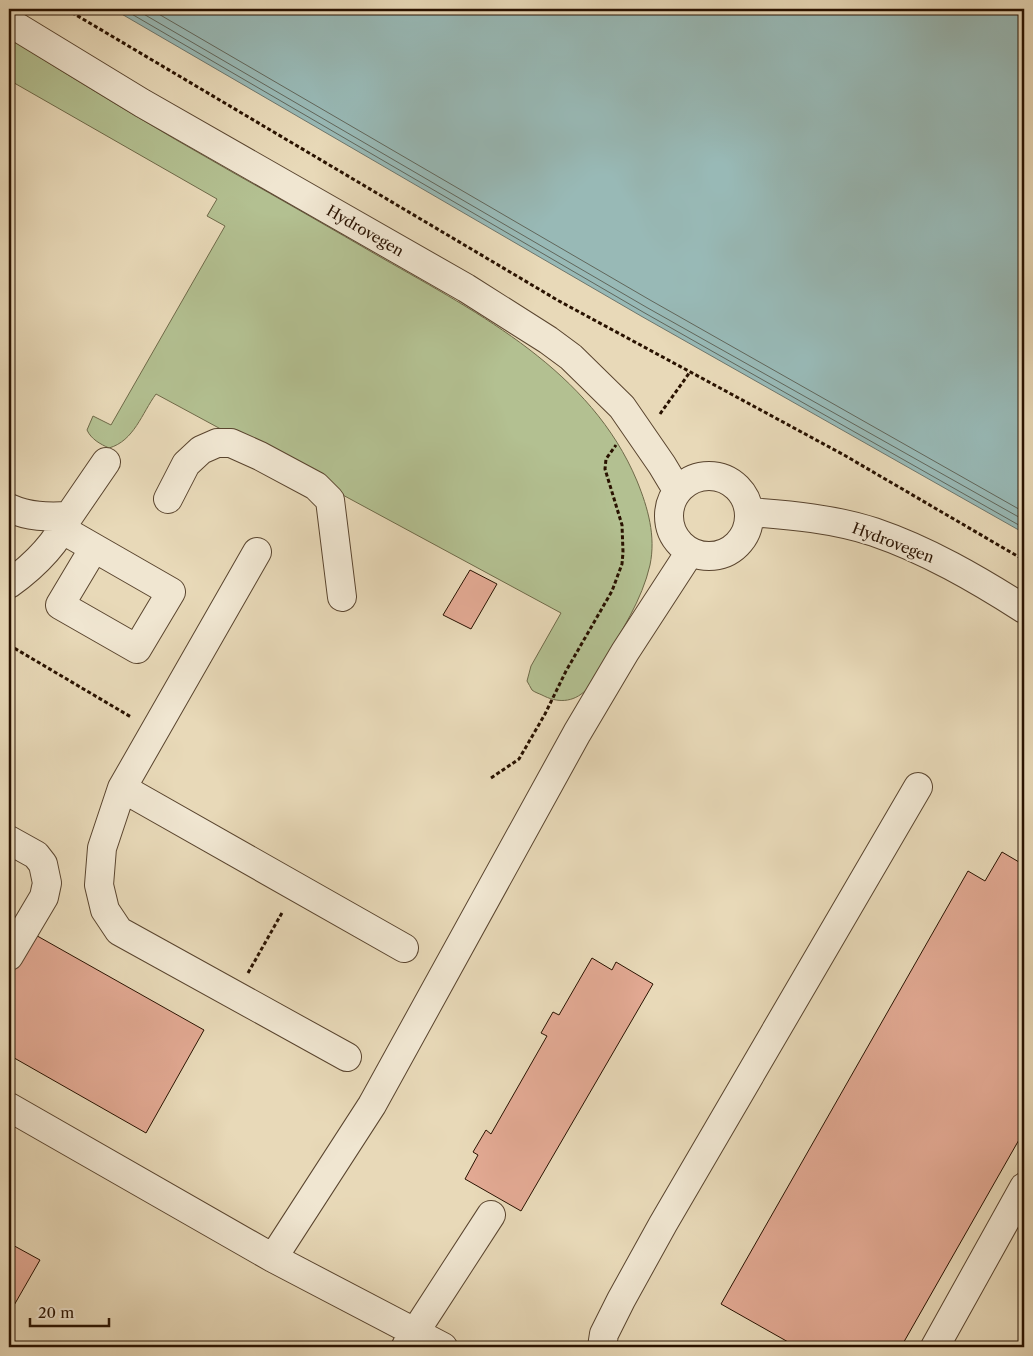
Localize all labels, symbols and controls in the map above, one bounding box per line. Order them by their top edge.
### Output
street label: Hydrovegen [323,201,408,261]
street label: Hydrovegen [850,518,937,567]
scale bar [30,1296,109,1328]
text: 20 m [38,1303,74,1322]

